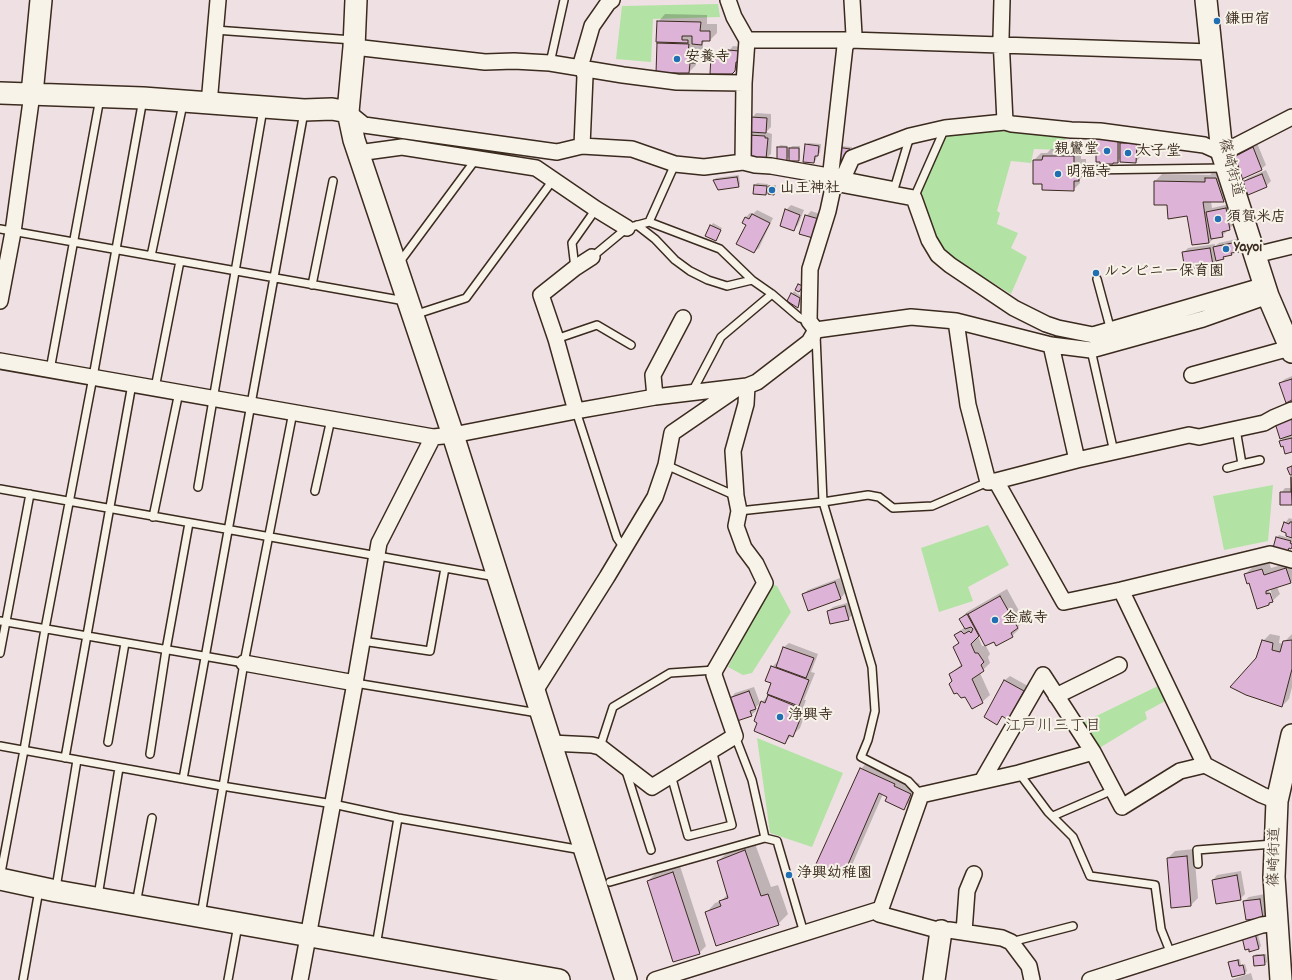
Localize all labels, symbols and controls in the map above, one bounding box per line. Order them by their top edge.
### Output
place label: 鎌田宿 [1225,12,1270,30]
marker: 鎌田宿 [1212,16,1222,26]
place label: 安養寺 [685,50,730,68]
marker: 安養寺 [672,54,682,64]
street label: 篠崎街道 [1213,137,1245,199]
place label: 親鸞堂 [1054,142,1099,160]
place label: 太子堂 [1136,144,1181,162]
marker: 親鸞堂 [1102,146,1112,156]
marker: 太子堂 [1123,148,1133,158]
place label: 明福寺 [1066,165,1111,183]
marker: 明福寺 [1053,169,1063,179]
place label: 山王神社 [780,181,840,199]
marker: 山王神社 [767,185,777,195]
place label: 須賀米店 [1226,210,1286,228]
marker: 須賀米店 [1213,214,1223,224]
place label: Yayoi [1234,240,1262,258]
marker: Yayoi [1221,244,1231,254]
place label: ルンビニー保育園 [1104,264,1224,282]
marker: ルンビニー保育園 [1091,268,1101,278]
place label: 金蔵寺 [1003,611,1048,629]
marker: 金蔵寺 [990,615,1000,625]
place label: 浄興寺 [788,708,833,726]
marker: 浄興寺 [775,712,785,722]
district label: 江戸川三丁目 [1005,718,1101,738]
street label: 篠崎街道 [1266,827,1286,887]
place label: 浄興幼稚園 [797,866,872,884]
marker: 浄興幼稚園 [784,870,794,880]

